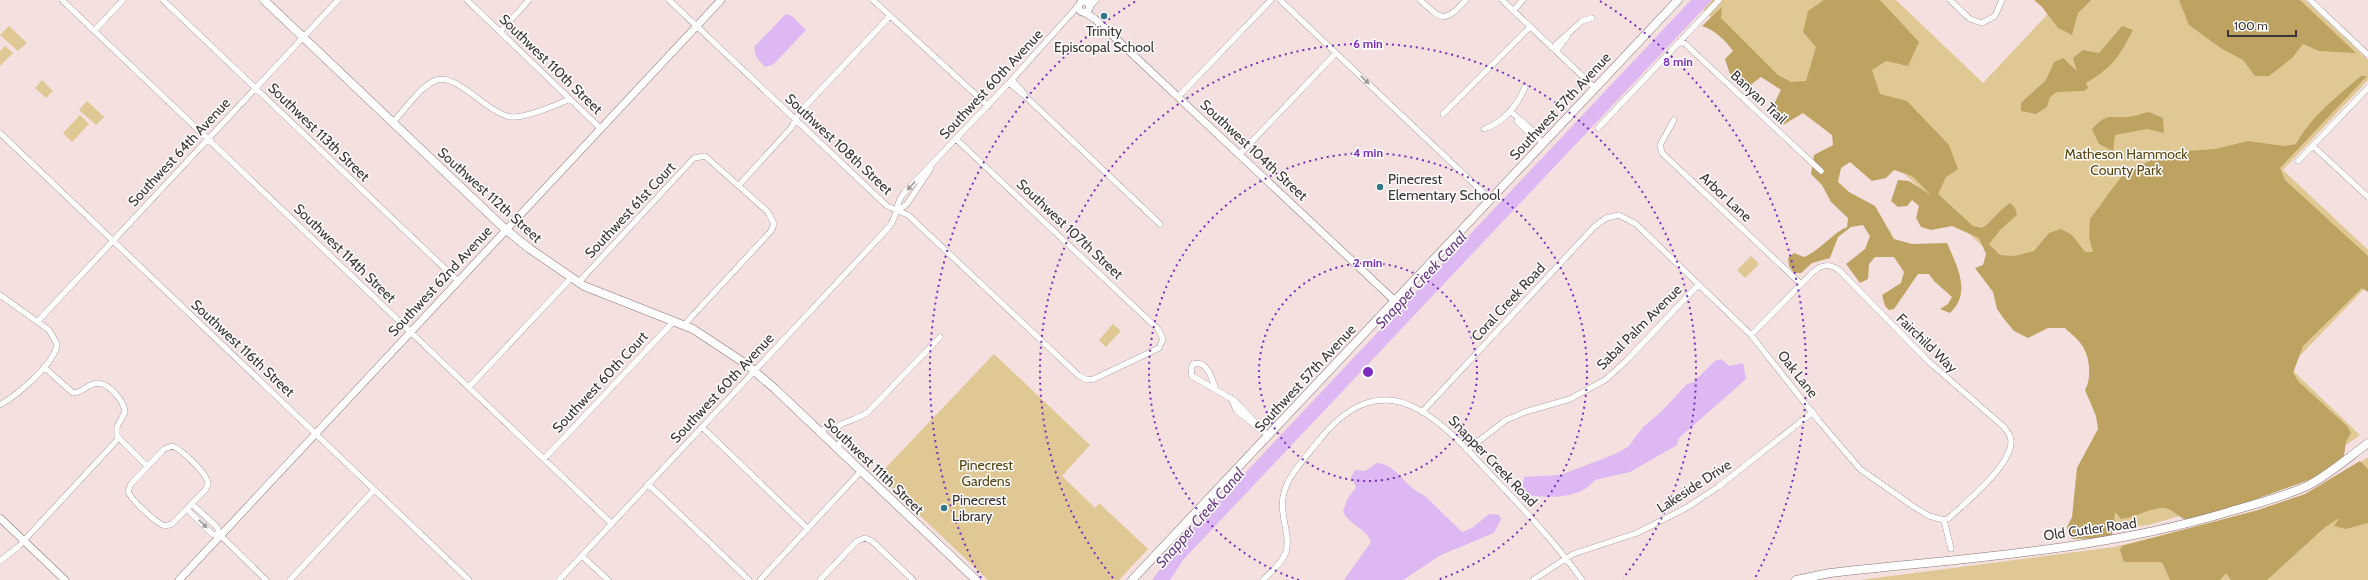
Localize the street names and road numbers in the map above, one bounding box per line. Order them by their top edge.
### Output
street label: Southwest 110th Street [496,10,607,118]
street label: Southwest 60th Avenue [935,25,1047,143]
street label: Southwest 57th Avenue [1505,48,1615,164]
street label: Banyan Trail [1727,66,1792,128]
street label: Southwest 113th Street [264,79,374,185]
street label: Southwest 108th Street [781,89,897,199]
street label: Southwest 64th Avenue [124,94,234,210]
street label: Southwest 104th Street [1197,96,1312,205]
street label: Southwest 112th Street [434,143,546,247]
street label: Southwest 61st Court [581,158,679,262]
street label: Arbor Lane [1696,168,1756,226]
street label: Southwest 107th Street [1013,175,1127,283]
street label: Southwest 114th Street [290,200,400,307]
street label: Southwest 62nd Avenue [384,222,496,340]
street label: Coral Creek Road [1467,259,1549,345]
street label: Sabal Palm Avenue [1593,281,1685,373]
street label: Southwest 116th Street [188,295,299,401]
street label: Fairchild Way [1893,310,1961,376]
street label: Southwest 57th Avenue [1250,320,1360,436]
street label: Southwest 60th Court [548,327,652,436]
street label: Southwest 60th Avenue [666,329,778,447]
street label: Oak Lane [1774,347,1822,401]
street label: Snapper Creek Road [1445,412,1541,510]
street label: Southwest 111th Street [820,414,928,518]
street label: Lakeside Drive [1653,455,1735,517]
street label: Old Cutler Road [2042,514,2138,544]

